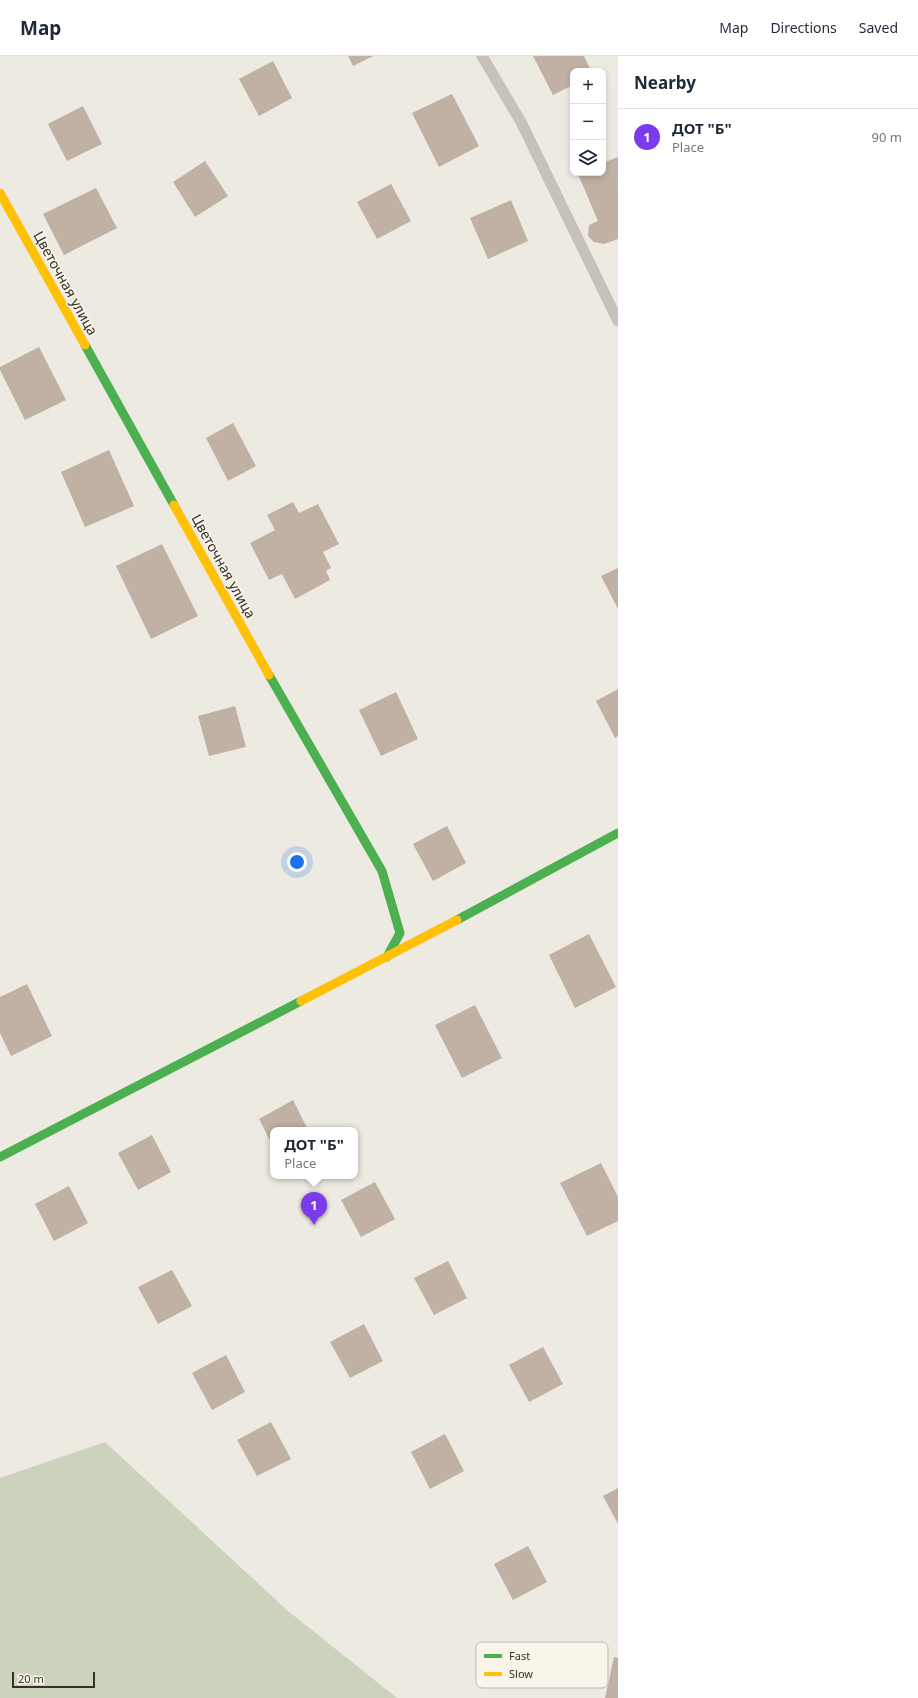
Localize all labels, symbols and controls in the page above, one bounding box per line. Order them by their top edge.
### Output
text: Map [20,15,61,41]
text: Map [719,18,748,37]
text: Directions [770,18,837,37]
text: Saved [859,18,898,37]
map controls [570,68,606,176]
button: + [570,68,606,104]
text: Nearby [634,71,696,94]
button: − [570,104,606,140]
text: ДОТ "Б" [672,118,732,138]
text: 1 [643,128,651,146]
text: 90 m [872,128,902,146]
text: Place [672,138,704,156]
button: layers [570,140,606,176]
street label: Цветочная улица [29,227,103,339]
street label: Цветочная улица [187,510,261,622]
your location [287,852,307,872]
popup [270,1127,358,1179]
text: ДОТ "Б" [284,1134,344,1154]
text: Place [284,1154,316,1172]
pin: 1 [301,1192,327,1225]
legend [476,1642,608,1688]
text: Fast [509,1648,530,1663]
text: Slow [509,1666,533,1681]
scale bar [12,1670,95,1689]
text: 20 m [18,1671,44,1686]

